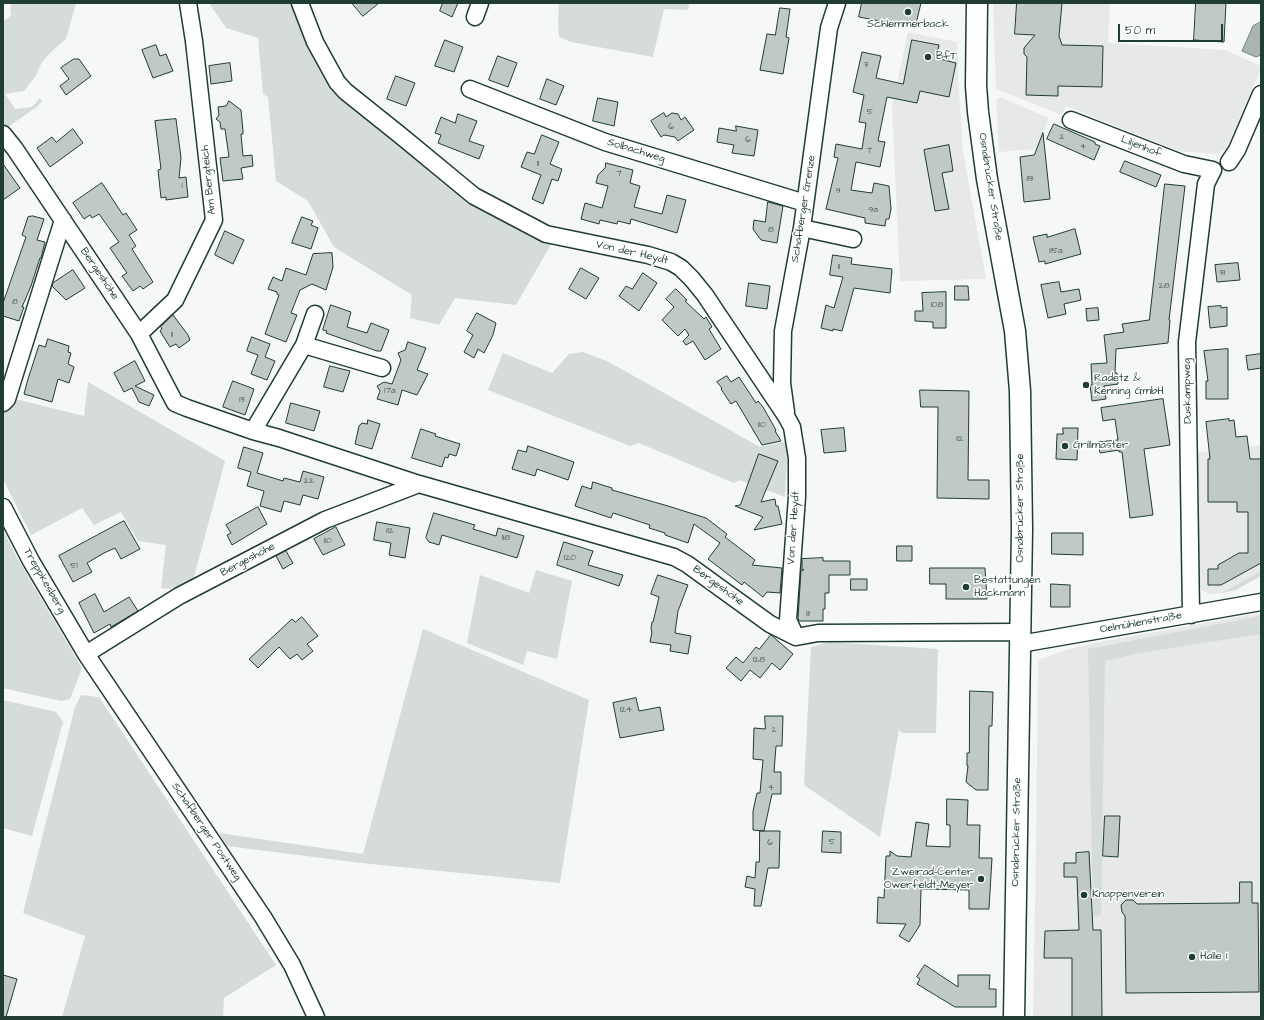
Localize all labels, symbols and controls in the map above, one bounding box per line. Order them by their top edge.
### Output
marker: Schlemmerback [903,7,913,17]
scale bar [1120,16,1225,42]
place label: Schlemmerback [867,18,949,32]
text: 50 m [1125,22,1155,39]
place label: BfT [936,50,957,64]
marker: BfT [923,52,933,62]
house number: 3 [864,60,868,70]
house number: 5 [867,107,873,117]
house number: 6 [668,122,674,132]
street label: Osnabrücker Straße [975,132,1005,242]
house number: 2 [1059,132,1065,142]
street label: Liljenhof [1119,133,1163,161]
house number: 6 [745,135,751,145]
street label: Solbachweg [606,136,666,166]
house number: 4 [1080,142,1086,152]
street label: Am Bergteich [199,145,219,215]
house number: 7 [866,146,872,156]
street label: Schafberger Grenze [789,154,819,264]
house number: 11 [537,159,539,169]
house number: 7 [616,169,622,179]
house number: 113 [1027,174,1033,184]
house number: 1 [181,181,183,191]
house number: 9 [835,186,841,196]
house number: 9a [868,205,878,215]
house number: 8 [768,225,774,235]
street label: Von der Heydt [595,238,669,268]
street label: Bergeshöhe [77,245,121,303]
house number: 115a [1049,246,1063,256]
house number: 11 [838,262,840,272]
house number: 31 [1219,268,1225,278]
house number: 28 [1159,281,1169,291]
house number: 8 [12,297,18,307]
house number: 108 [931,300,943,310]
house number: 11 [171,330,173,340]
street label: Duskampweg [1181,358,1195,424]
place label: Radetz & Kenning GmbH [1094,372,1164,398]
marker: Radetz & Kenning GmbH [1081,380,1091,390]
house number: 17a [384,386,396,396]
house number: 13 [239,395,245,405]
house number: 110 [758,420,766,430]
house number: 112 [956,434,964,444]
place label: Grillmaster [1073,439,1128,453]
marker: Grillmaster [1060,441,1070,451]
street label: Osnabrücker Straße [1014,454,1028,562]
house number: 22 [304,476,314,486]
street label: Von der Heydt [785,491,803,565]
house number: 112 [386,526,394,536]
house number: 118 [502,533,510,543]
house number: 110 [324,536,332,546]
street label: Bergeshöhe [218,540,278,580]
street label: Treppkesberg [20,546,68,616]
house number: 120 [564,553,576,563]
house number: 51 [70,561,78,571]
street label: Bergeshöhe [690,563,746,609]
place label: Bestattungen Hackmann [974,574,1040,600]
marker: Bestattungen Hackmann [961,582,971,592]
house number: 111 [806,609,810,619]
street label: Oelmühlenstraße [1099,609,1183,637]
house number: 128 [753,655,765,665]
house number: 124 [620,705,632,715]
house number: 2 [771,725,777,735]
street label: Osnabrücker Straße [1009,777,1025,887]
street label: Schafberger Postweg [168,780,244,884]
house number: 4 [768,783,774,793]
house number: 5 [829,837,835,847]
house number: 6 [767,838,773,848]
place label: Zweirad-Center Owerfeldt-Meyer [884,866,973,892]
marker: Zweirad-Center Owerfeldt-Meyer [976,874,986,884]
place label: Knappenverein [1092,888,1164,902]
marker: Knappenverein [1079,890,1089,900]
place label: Halle 1 [1200,950,1227,964]
marker: Halle 1 [1187,952,1197,962]

